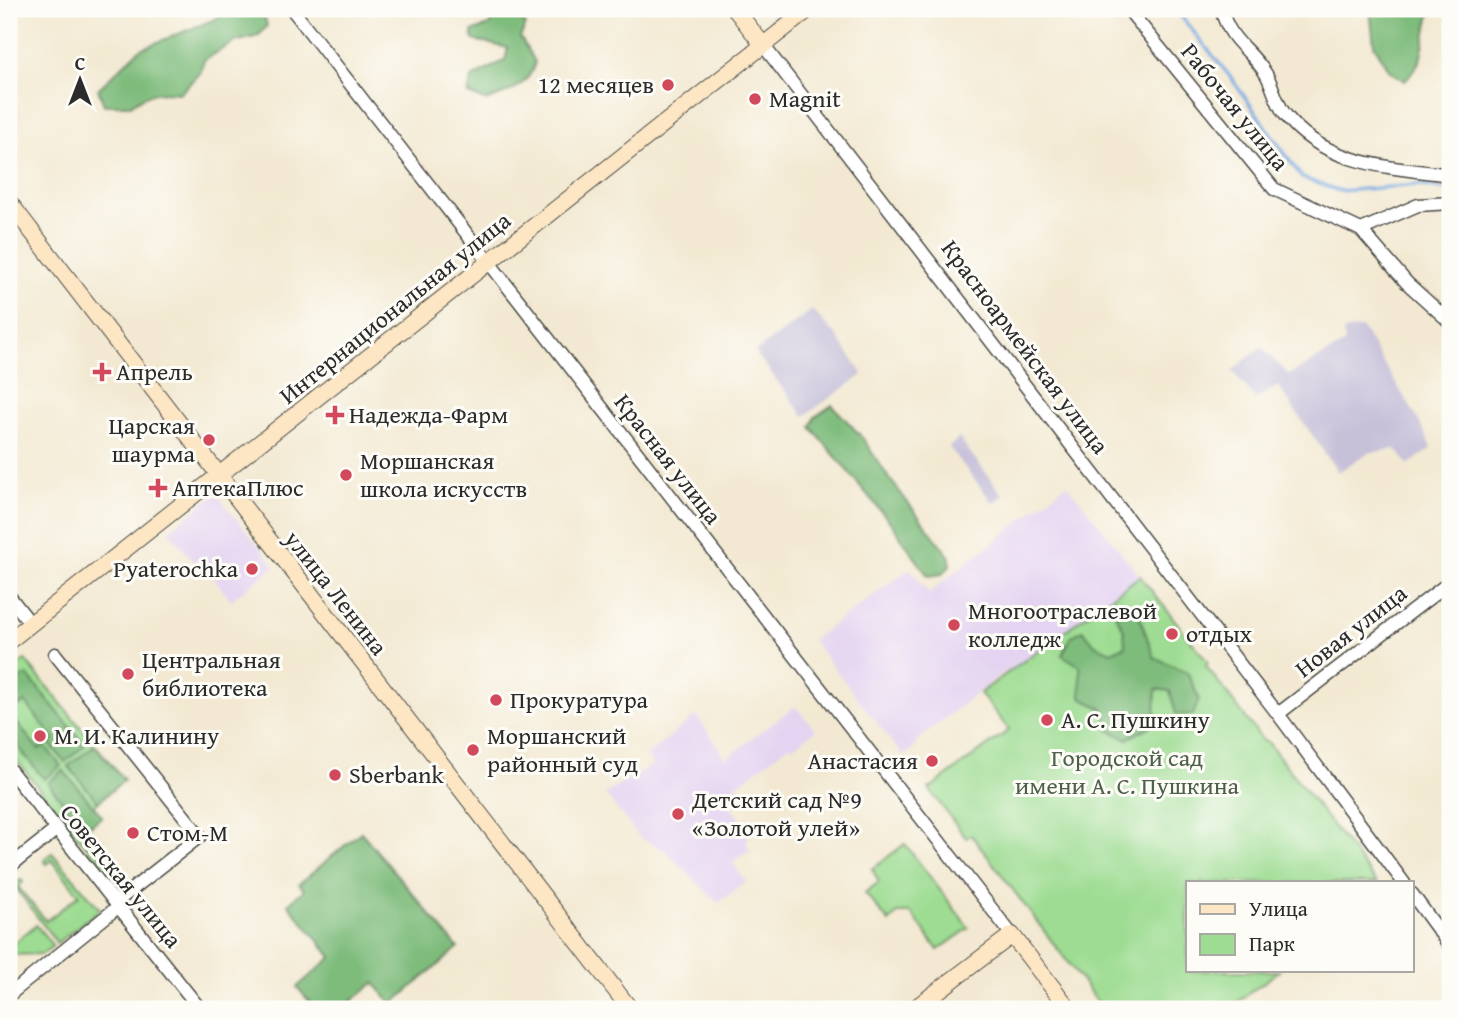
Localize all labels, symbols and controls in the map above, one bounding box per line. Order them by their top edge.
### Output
street label: Рабочая улица [1173,35,1298,179]
north arrow [46,46,116,116]
text: С [75,49,86,77]
place label: 12 месяцев [538,67,654,102]
marker: 12 месяцев [660,77,676,93]
place label: Magnit [769,81,841,116]
marker: Magnit [747,91,763,107]
street label: Интернациональная улица [271,203,518,412]
street label: Красноармейская улица [933,232,1118,461]
place label: Апрель [116,354,193,389]
marker: Апрель [94,364,110,380]
street label: Красная улица [606,386,731,532]
place label: Надежда-Фарм [349,397,508,432]
marker: Надежда-Фарм [327,407,343,423]
place label: Царская шаурма [108,408,196,471]
marker: Царская шаурма [201,432,217,448]
place label: Моршанская школа искусств [360,443,527,506]
marker: Моршанская школа искусств [338,467,354,483]
place label: АптекаПлюс [172,470,304,505]
marker: АптекаПлюс [150,480,166,496]
street label: улица Ленина [276,522,397,663]
place label: Pyaterochka [113,551,239,586]
marker: Pyaterochka [244,561,260,577]
street label: Новая улица [1287,575,1415,686]
place label: Многоотраслевой колледж [968,593,1157,656]
place label: отдых [1186,616,1253,651]
marker: Многоотраслевой колледж [946,617,962,633]
marker: отдых [1164,626,1180,642]
place label: Центральная библиотека [142,642,281,705]
marker: Центральная библиотека [120,666,136,682]
place label: Прокуратура [510,682,649,717]
marker: Прокуратура [488,692,504,708]
place label: А. С. Пушкину [1061,702,1210,737]
marker: А. С. Пушкину [1039,712,1055,728]
place label: М. И. Калинину [54,718,219,753]
place label: Моршанский районный суд [487,718,638,781]
marker: М. И. Калинину [32,728,48,744]
park label: Городской сад имени А. С. Пушкина [1015,740,1240,803]
marker: Моршанский районный суд [465,742,481,758]
place label: Анастасия [807,743,918,778]
marker: Анастасия [924,753,940,769]
place label: Sberbank [349,757,445,792]
marker: Sberbank [327,767,343,783]
place label: Детский сад №9 «Золотой улей» [691,782,862,845]
street label: Советская улица [52,796,191,956]
marker: Детский сад №9 «Золотой улей» [670,806,686,822]
place label: Стом-М [147,815,228,850]
marker: Стом-М [125,825,141,841]
legend [1186,881,1414,972]
text: Улица [1249,893,1308,924]
text: Парк [1249,928,1295,959]

